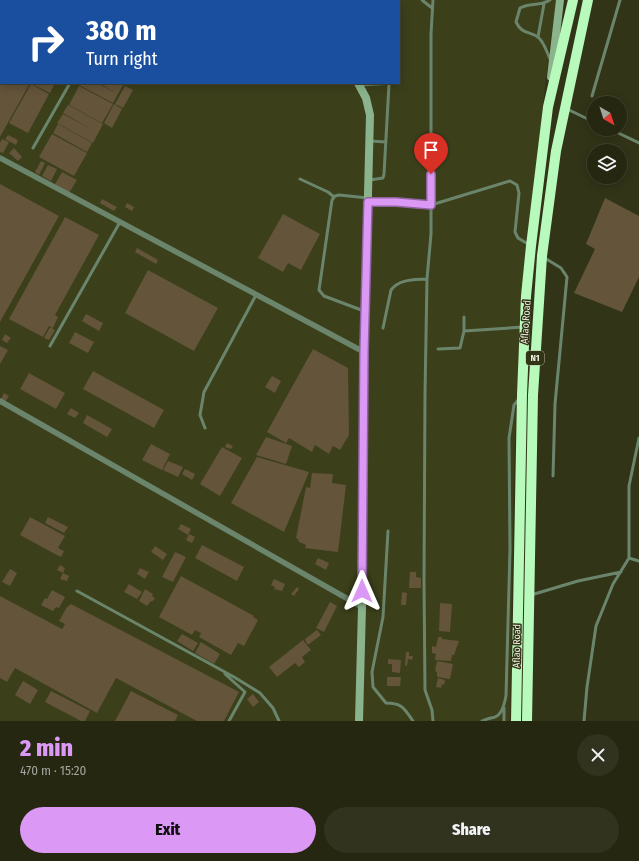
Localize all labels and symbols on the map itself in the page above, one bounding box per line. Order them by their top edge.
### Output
north arrow [587,96,627,136]
pin [414,133,448,174]
street label: Aflao Road [518,300,534,344]
road number: N1 [526,351,544,365]
position arrow [341,570,383,612]
street label: Aflao Road [511,624,523,668]

